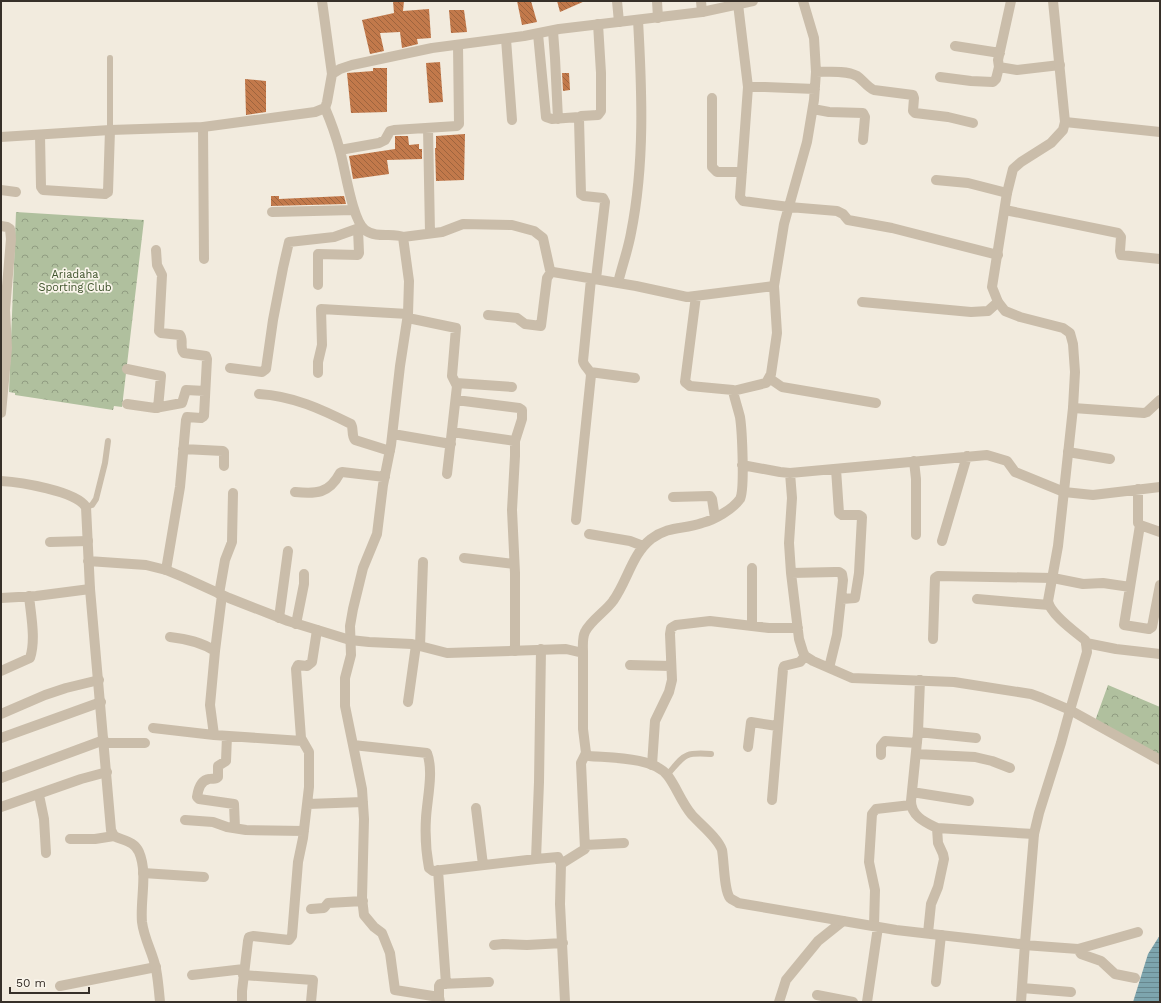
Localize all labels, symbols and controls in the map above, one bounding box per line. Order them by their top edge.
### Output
park label: Ariadaha Sporting Club [38,268,112,294]
scale bar [10,969,89,995]
text: 50 m [16,976,46,990]

